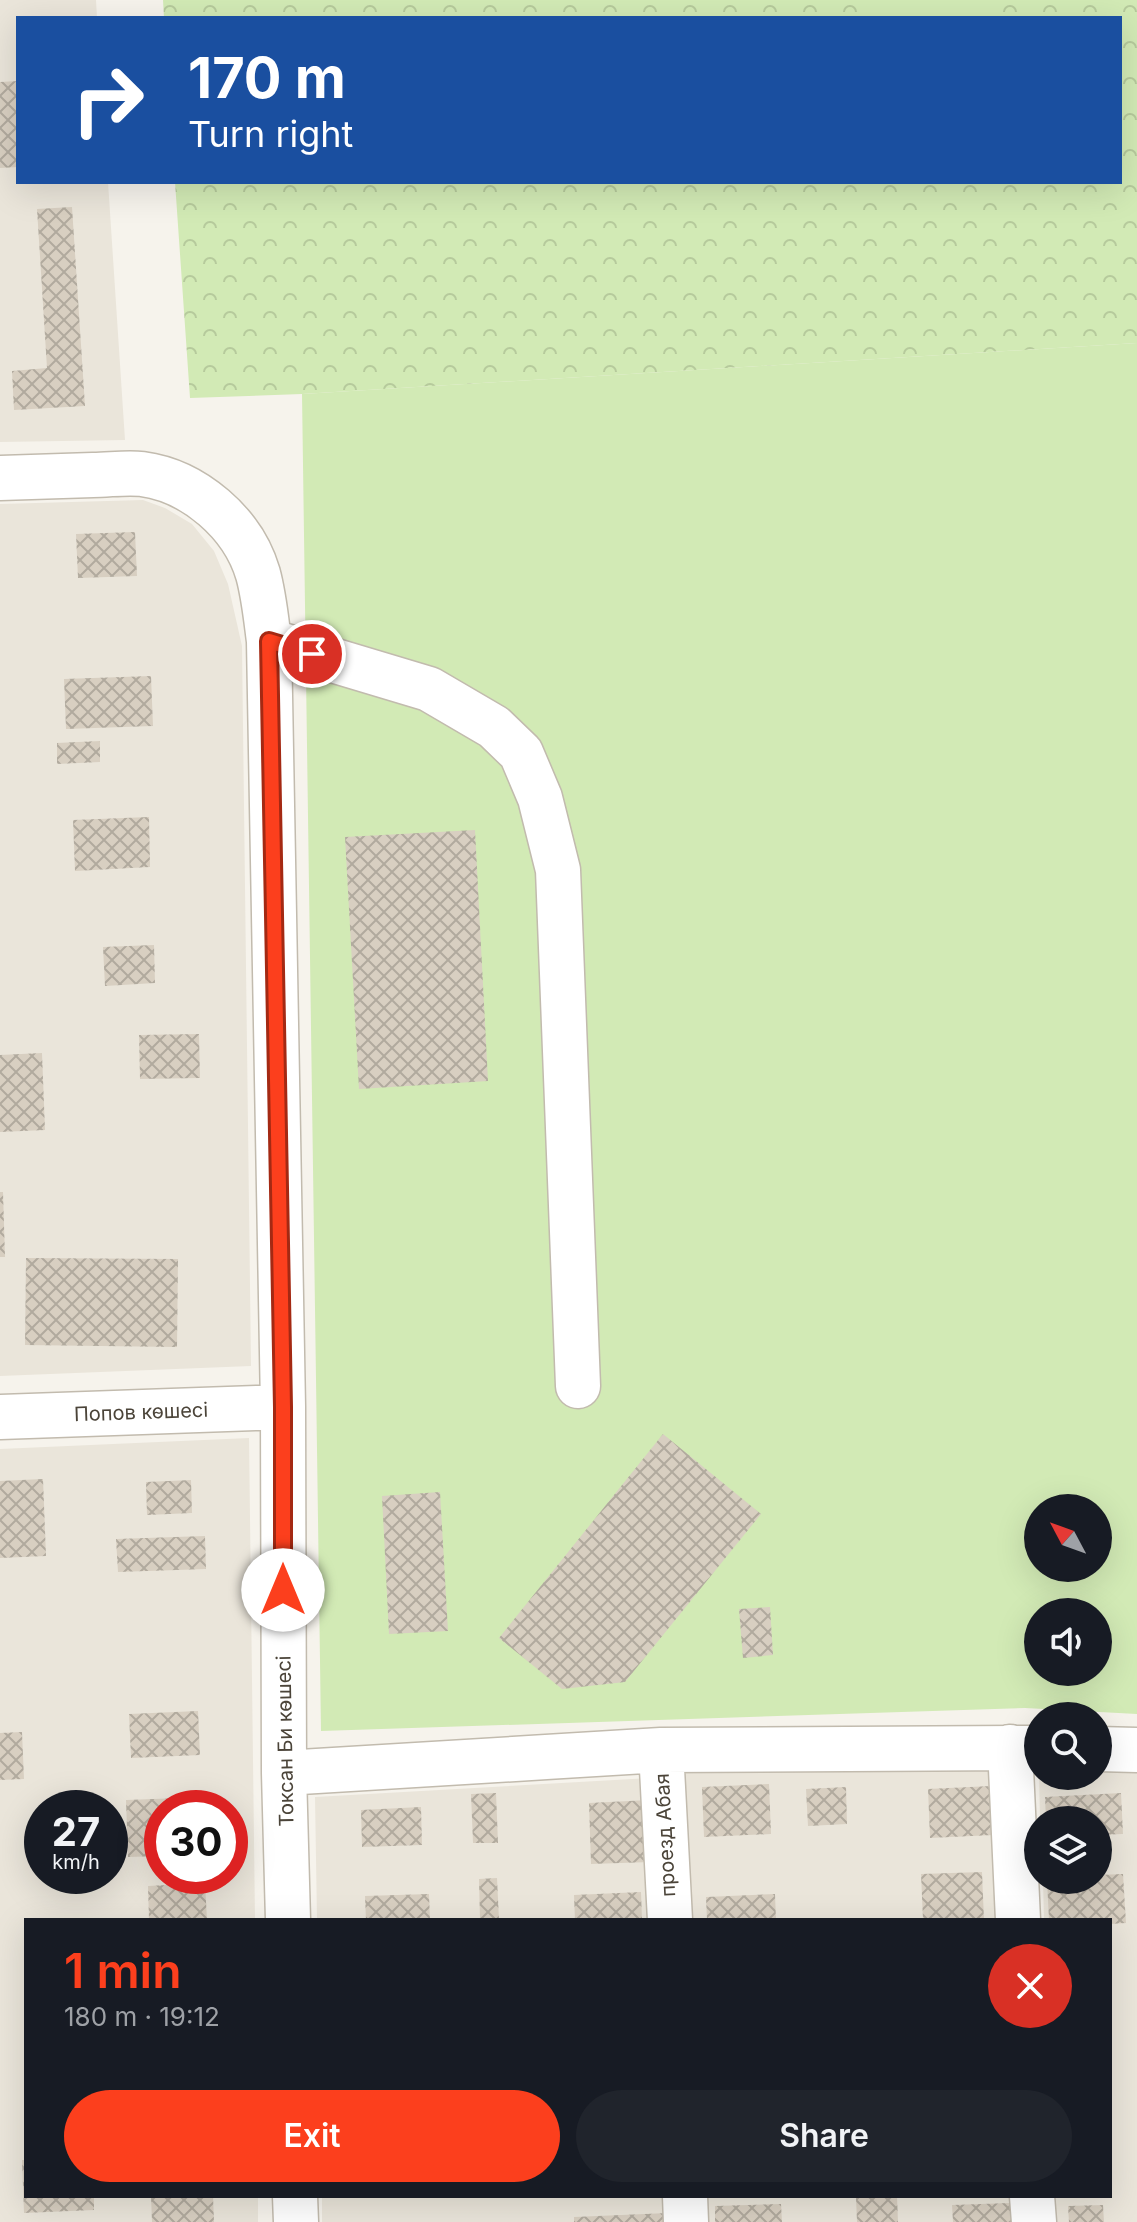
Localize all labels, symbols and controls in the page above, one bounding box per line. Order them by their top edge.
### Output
text: 170 m [188,44,346,112]
icon: right [56,48,160,152]
text: Turn right [188,112,353,156]
pin [278,620,346,688]
icon: arrive [290,632,334,676]
street label: Попов көшесі [73,1398,209,1426]
north arrow [1024,1494,1112,1582]
map controls [1024,1494,1112,1894]
position arrow [241,1548,325,1632]
button: sound [1024,1598,1112,1686]
street label: Токсан Би көшесі [272,1655,298,1827]
button: search [1024,1702,1112,1790]
street label: проезд Абая [650,1773,680,1897]
speed limit sign: 30 [144,1790,248,1894]
button: layers [1024,1806,1112,1894]
text: 27 [52,1807,100,1856]
text: km/h [52,1850,100,1874]
text: 1 min [64,1941,182,2000]
button: close [988,1944,1072,2028]
text: 180 m · 19:12 [64,2001,220,2032]
button: Exit [64,2090,560,2182]
button: Share [576,2090,1072,2182]

